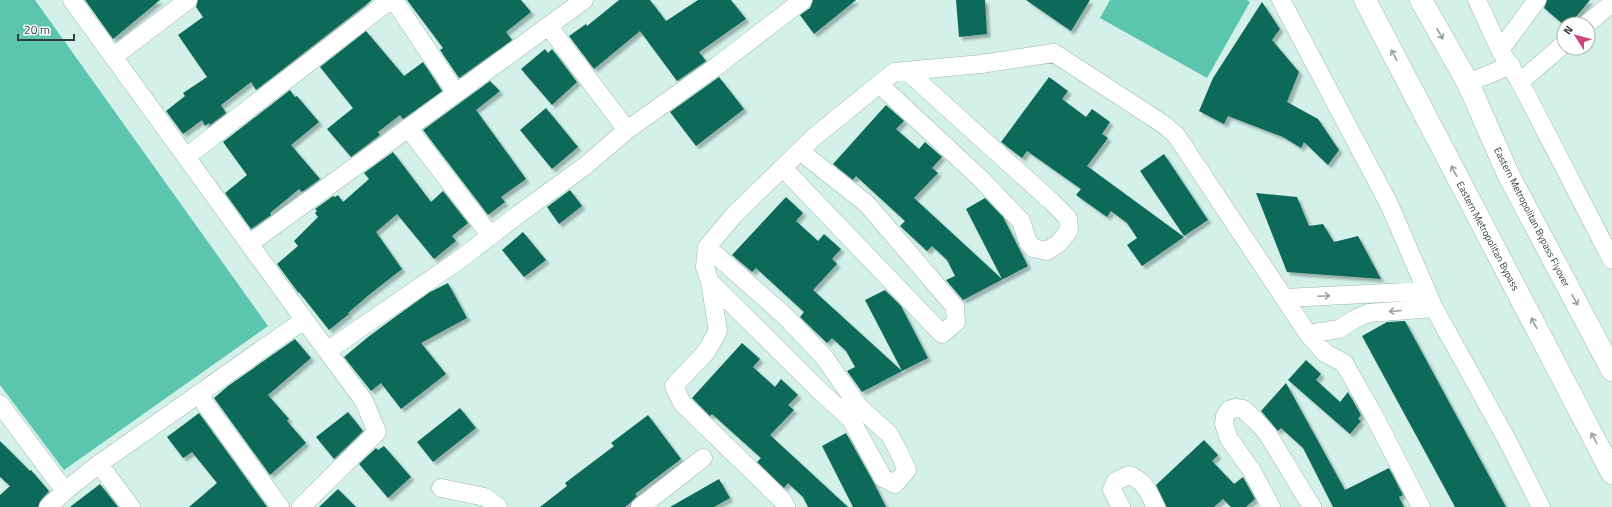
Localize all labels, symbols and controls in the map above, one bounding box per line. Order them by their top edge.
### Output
scale bar [18,16,74,42]
north arrow [1556,16,1596,56]
text: 20 m [24,20,50,39]
text: N [1559,22,1577,38]
one-way arrow [1437,28,1445,40]
one-way arrow [1389,50,1397,62]
street label: Eastern Metropolitan Bypass Flyover [1490,145,1574,290]
one-way arrow [1450,165,1457,177]
street label: Eastern Metropolitan Bypass [1453,179,1523,294]
one-way arrow [1317,292,1330,300]
one-way arrow [1572,293,1579,305]
one-way arrow [1389,307,1402,315]
one-way arrow [1529,317,1537,329]
one-way arrow [1590,432,1597,444]

